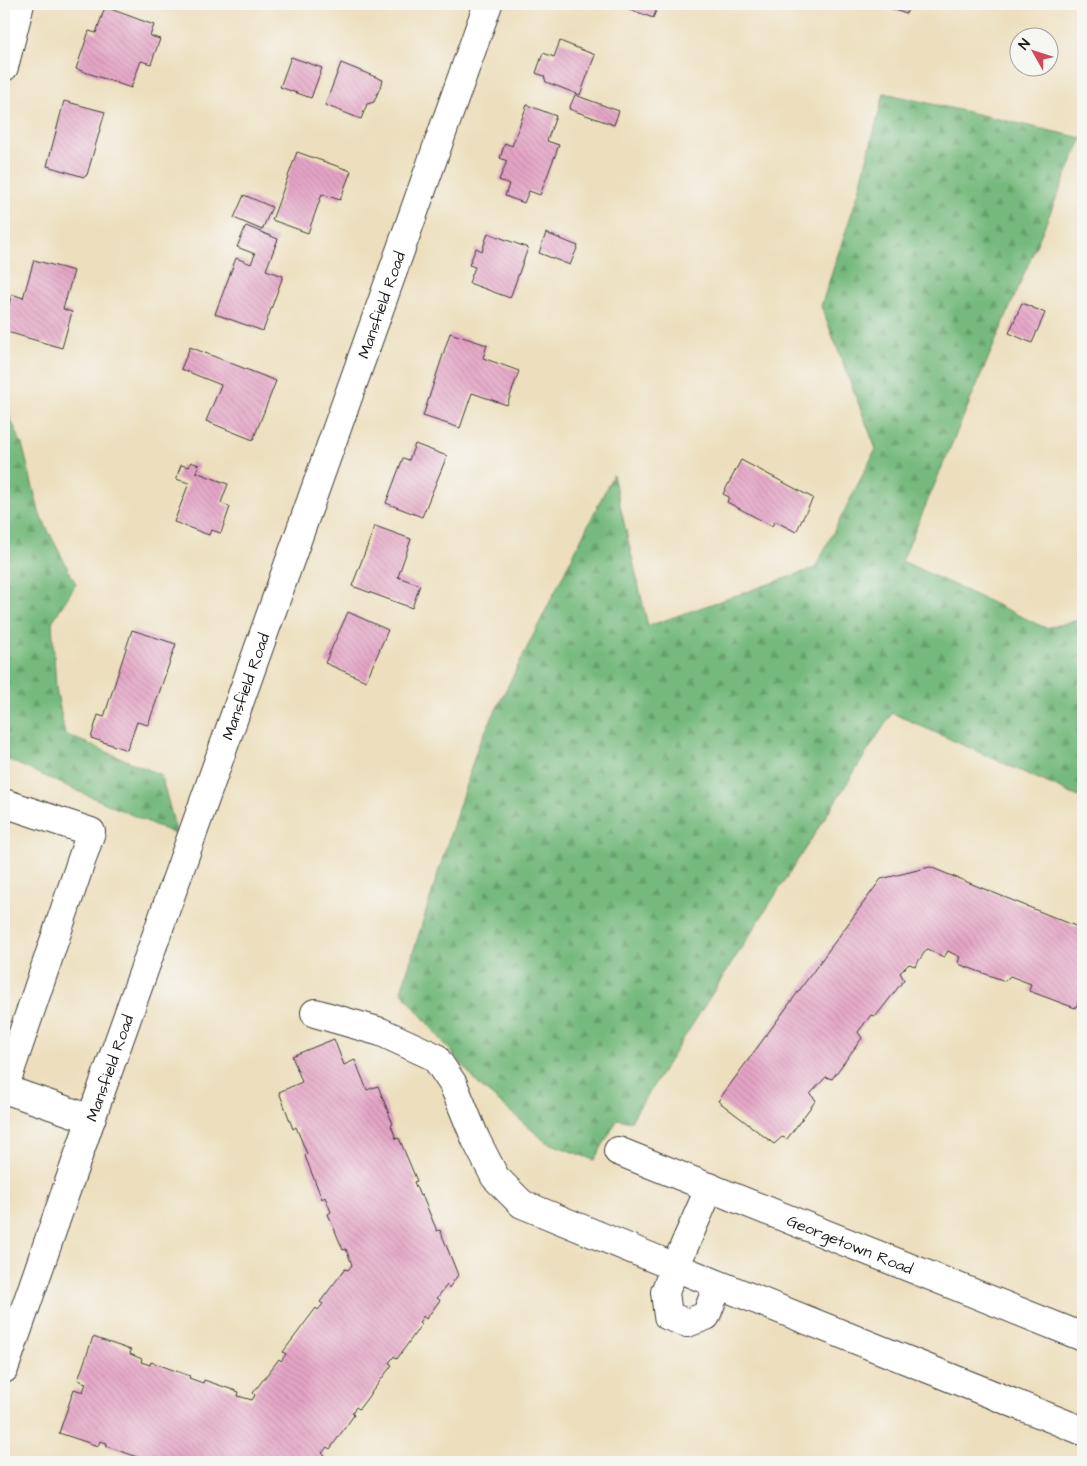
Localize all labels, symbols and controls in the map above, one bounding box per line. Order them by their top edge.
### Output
north arrow [1010,28,1060,78]
text: N [1014,35,1035,54]
street label: Mansfield Road [353,249,411,361]
street label: Mansfield Road [217,630,275,743]
street label: Mansfield Road [81,1012,139,1125]
street label: Georgetown Road [783,1210,916,1280]

